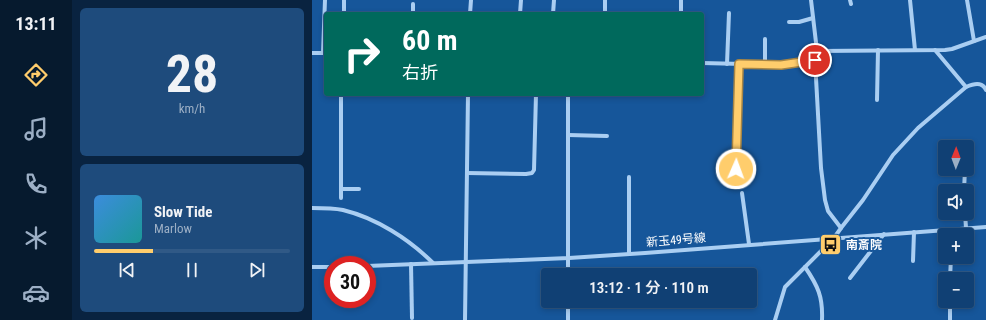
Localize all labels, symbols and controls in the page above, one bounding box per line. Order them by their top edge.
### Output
text: 13:11 [15,13,57,34]
text: 60 m [402,24,458,57]
icon: right [336,28,388,80]
pin [798,43,832,77]
text: 28 [166,44,218,105]
icon: arrive [804,49,826,71]
icon: directions [22,61,50,89]
text: 右折 [402,62,438,83]
text: km/h [179,101,205,116]
icon: music [22,115,50,143]
north arrow [938,140,974,176]
map controls [938,140,974,308]
position arrow [715,148,757,190]
icon: phone [22,170,50,198]
button: sound [938,184,974,220]
text: Slow Tide [154,203,212,221]
text: Marlow [154,221,192,236]
icon: climate [22,224,50,252]
button: + [938,228,974,264]
street label: 新玉49号線 [646,230,706,250]
bus stop icon: 南斎院 [817,232,843,258]
place label: 南斎院 [846,238,882,252]
speed limit sign: 30 [324,256,376,308]
icon: previous [116,259,138,281]
icon: pause [181,259,203,281]
icon: next [246,259,268,281]
button: − [938,272,974,308]
icon: car [22,279,50,307]
text: 13:12 · 1 分 · 110 m [589,279,709,297]

